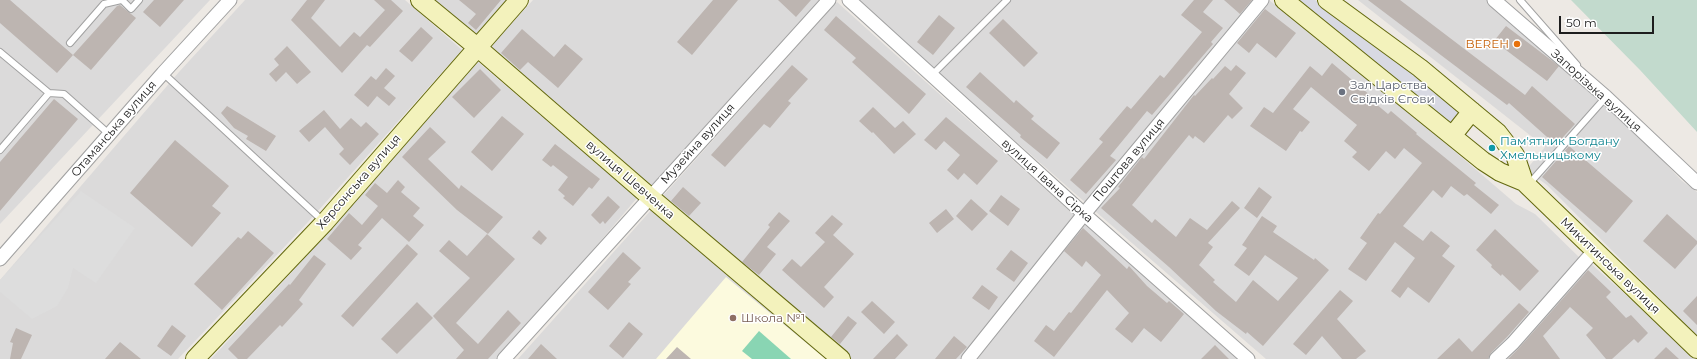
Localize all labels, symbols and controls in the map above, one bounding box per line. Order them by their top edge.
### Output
scale bar [1561,8,1656,34]
text: 50 m [1566,15,1597,30]
place label: BEREH [1465,37,1509,51]
marker: BEREH [1512,39,1522,49]
street label: Запорізька вулиця [1548,47,1644,135]
street label: Отаманська вулиця [68,78,160,180]
place label: Зал Царства Свідків Єгови [1350,78,1435,106]
marker: Зал Царства Свідків Єгови [1337,87,1347,97]
street label: Музейна вулиця [658,101,738,187]
street label: Поштова вулиця [1090,115,1168,205]
street label: Херсонська вулиця [314,132,404,232]
place label: Пам'ятник Богдану Хмельницькому [1500,134,1619,162]
street label: вулиця Івана Сірка [998,136,1096,226]
street label: вулиця Шевченка [583,138,677,222]
marker: Пам'ятник Богдану Хмельницькому [1487,143,1497,153]
street label: Микитинська вулиця [1557,215,1663,317]
place label: Школа №1 [741,311,805,325]
marker: Школа №1 [728,313,738,323]

